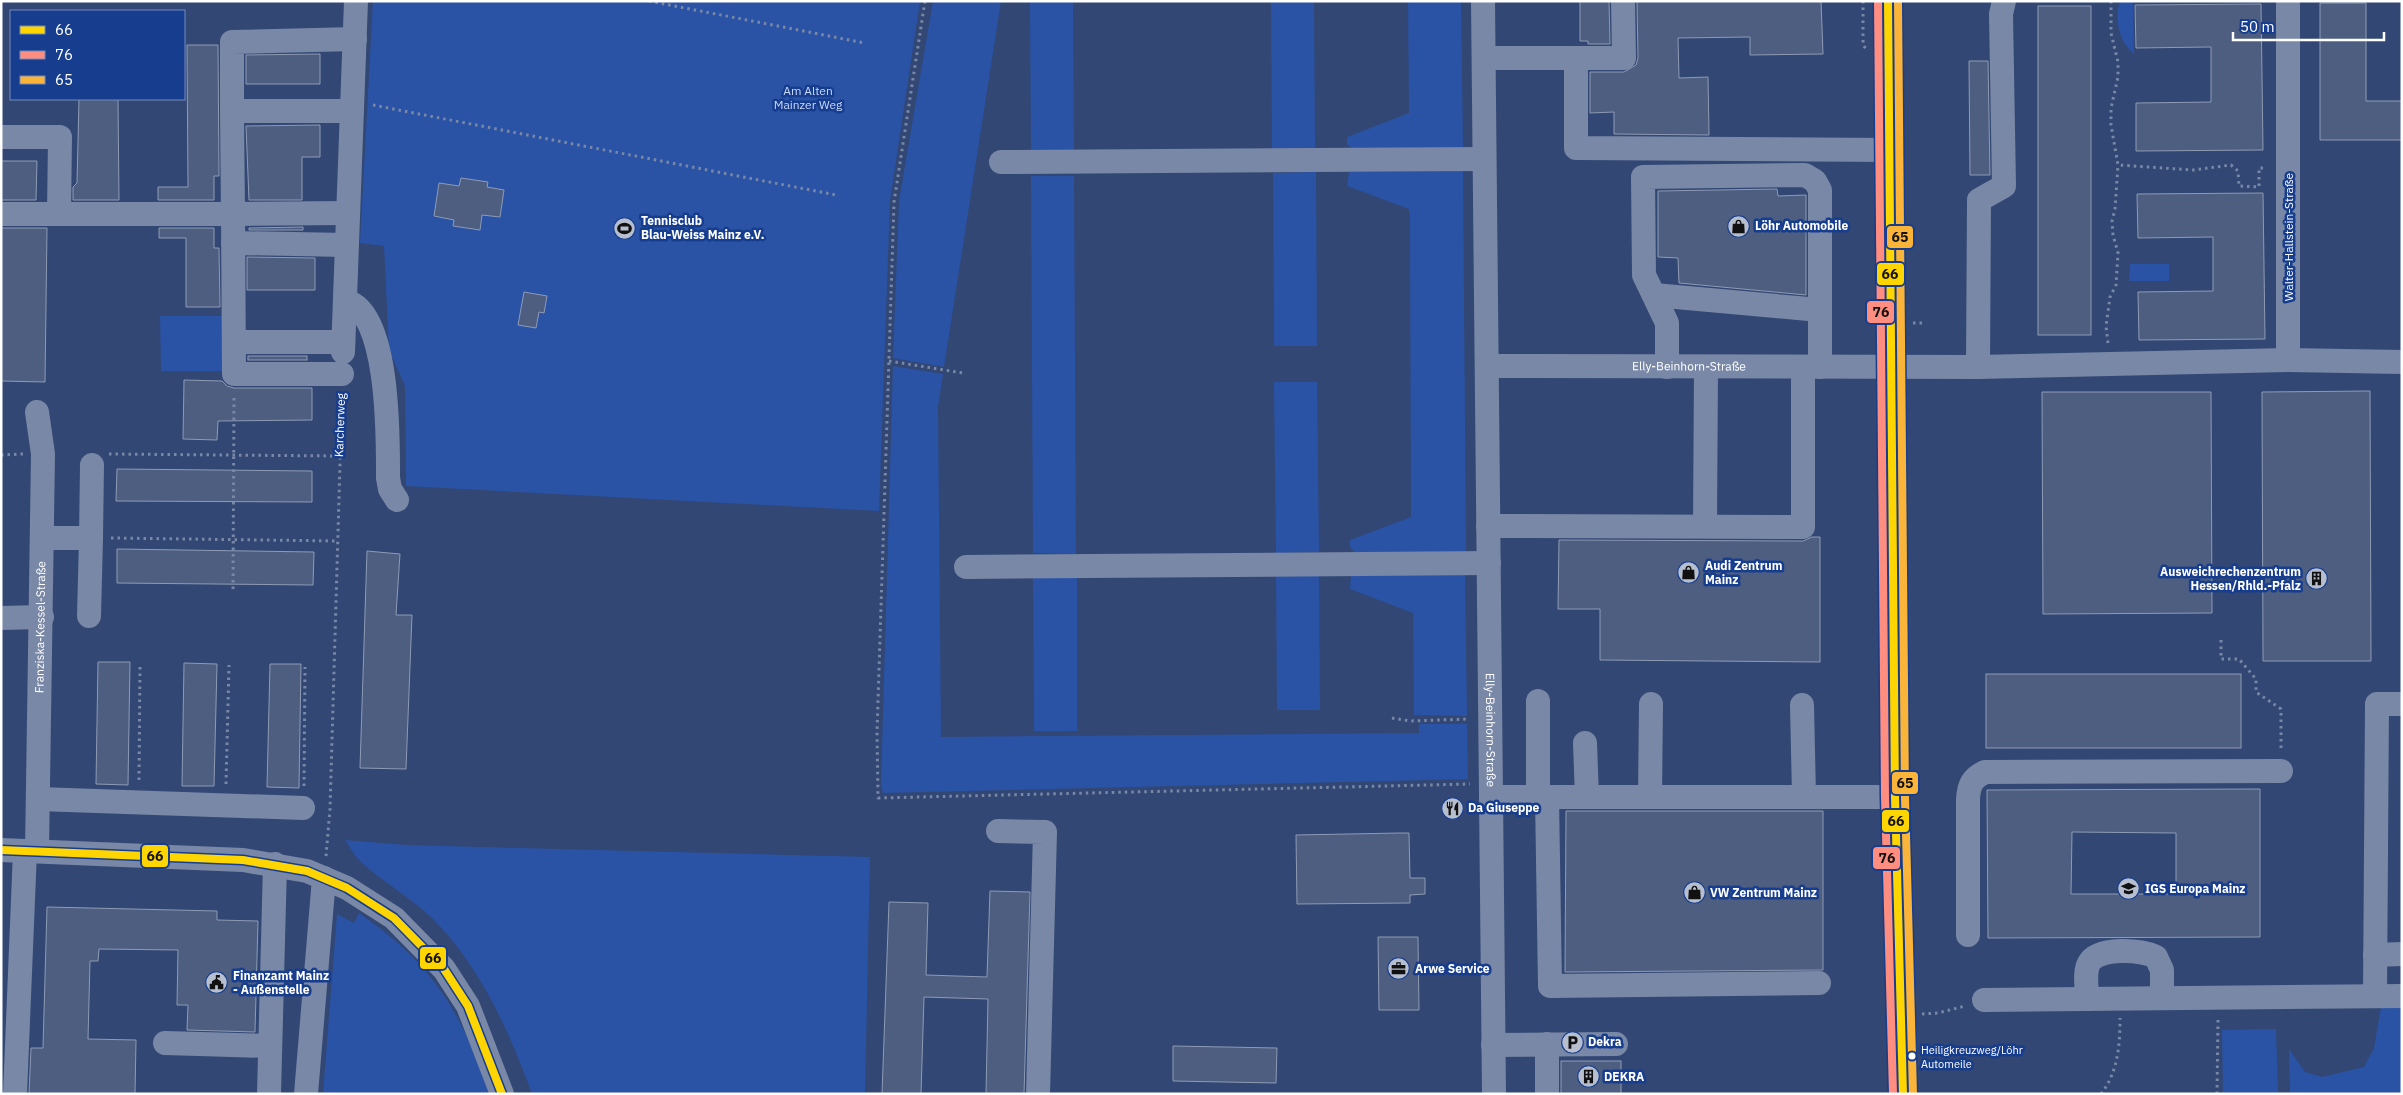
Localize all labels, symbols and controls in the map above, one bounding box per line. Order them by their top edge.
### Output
legend [10,10,185,100]
scale bar [2233,10,2384,42]
text: 50 m [2240,17,2275,36]
text: 66 [55,20,73,39]
text: 76 [55,45,73,64]
text: 65 [55,70,73,89]
park label: Am Alten Mainzer Weg [774,83,843,112]
street label: Walter-Hallstein-Straße [2281,172,2296,301]
place label: Tennisclub Blau-Weiss Mainz e.V. [641,213,764,242]
shop icon: Löhr Automobile [1727,214,1751,238]
sports icon: Tennisclub Blau-Weiss Mainz e.V. [613,216,637,240]
place label: Löhr Automobile [1755,218,1848,233]
line badge: 65 [1886,225,1914,249]
text: 65 [1892,228,1908,246]
line badge: 66 [1876,262,1905,286]
text: 66 [1882,265,1898,283]
line badge: 76 [1866,300,1895,324]
text: 76 [1873,303,1889,321]
street label: Elly-Beinhorn-Straße [1632,358,1746,374]
street label: Karcherweg [331,392,348,457]
place label: Audi Zentrum Mainz [1705,558,1782,587]
street label: Franziska-Kessel-Straße [31,560,48,693]
shop icon: Audi Zentrum Mainz [1677,561,1701,585]
place label: Ausweichrechenzentrum Hessen/Rhld.-Pfalz [2160,564,2301,593]
building icon: Ausweichrechenzentrum Hessen/Rhld.-Pfalz [2305,567,2329,591]
street label: Elly-Beinhorn-Straße [1483,673,1499,787]
line badge: 65 [1891,771,1919,795]
text: 65 [1897,774,1913,792]
restaurant icon: Da Giuseppe [1440,796,1464,820]
place label: Da Giuseppe [1468,800,1540,815]
line badge: 66 [1881,809,1910,833]
text: 66 [1888,812,1904,830]
line badge: 66 [141,844,169,868]
line badge: 76 [1872,846,1901,870]
text: 66 [147,847,163,865]
text: 76 [1879,849,1895,867]
school or university icon: IGS Europa Mainz [2117,877,2141,901]
shop icon: VW Zentrum Mainz [1682,881,1706,905]
place label: IGS Europa Mainz [2145,881,2246,896]
place label: VW Zentrum Mainz [1710,885,1817,900]
line badge: 66 [419,946,447,970]
text: 66 [425,949,441,967]
office icon: Arwe Service [1387,957,1411,981]
place label: Arwe Service [1415,961,1490,976]
place label: Finanzamt Mainz - Außenstelle [233,968,329,997]
public building icon: Finanzamt Mainz - Außenstelle [205,971,229,995]
parking icon: Dekra [1560,1030,1584,1054]
place label: Dekra [1588,1034,1622,1049]
place label: Heiligkreuzweg/Löhr Automeile [1921,1043,2023,1071]
marker: Heiligkreuzweg/Löhr Automeile [1907,1051,1917,1061]
building icon: DEKRA [1576,1065,1600,1089]
place label: DEKRA [1604,1069,1644,1084]

